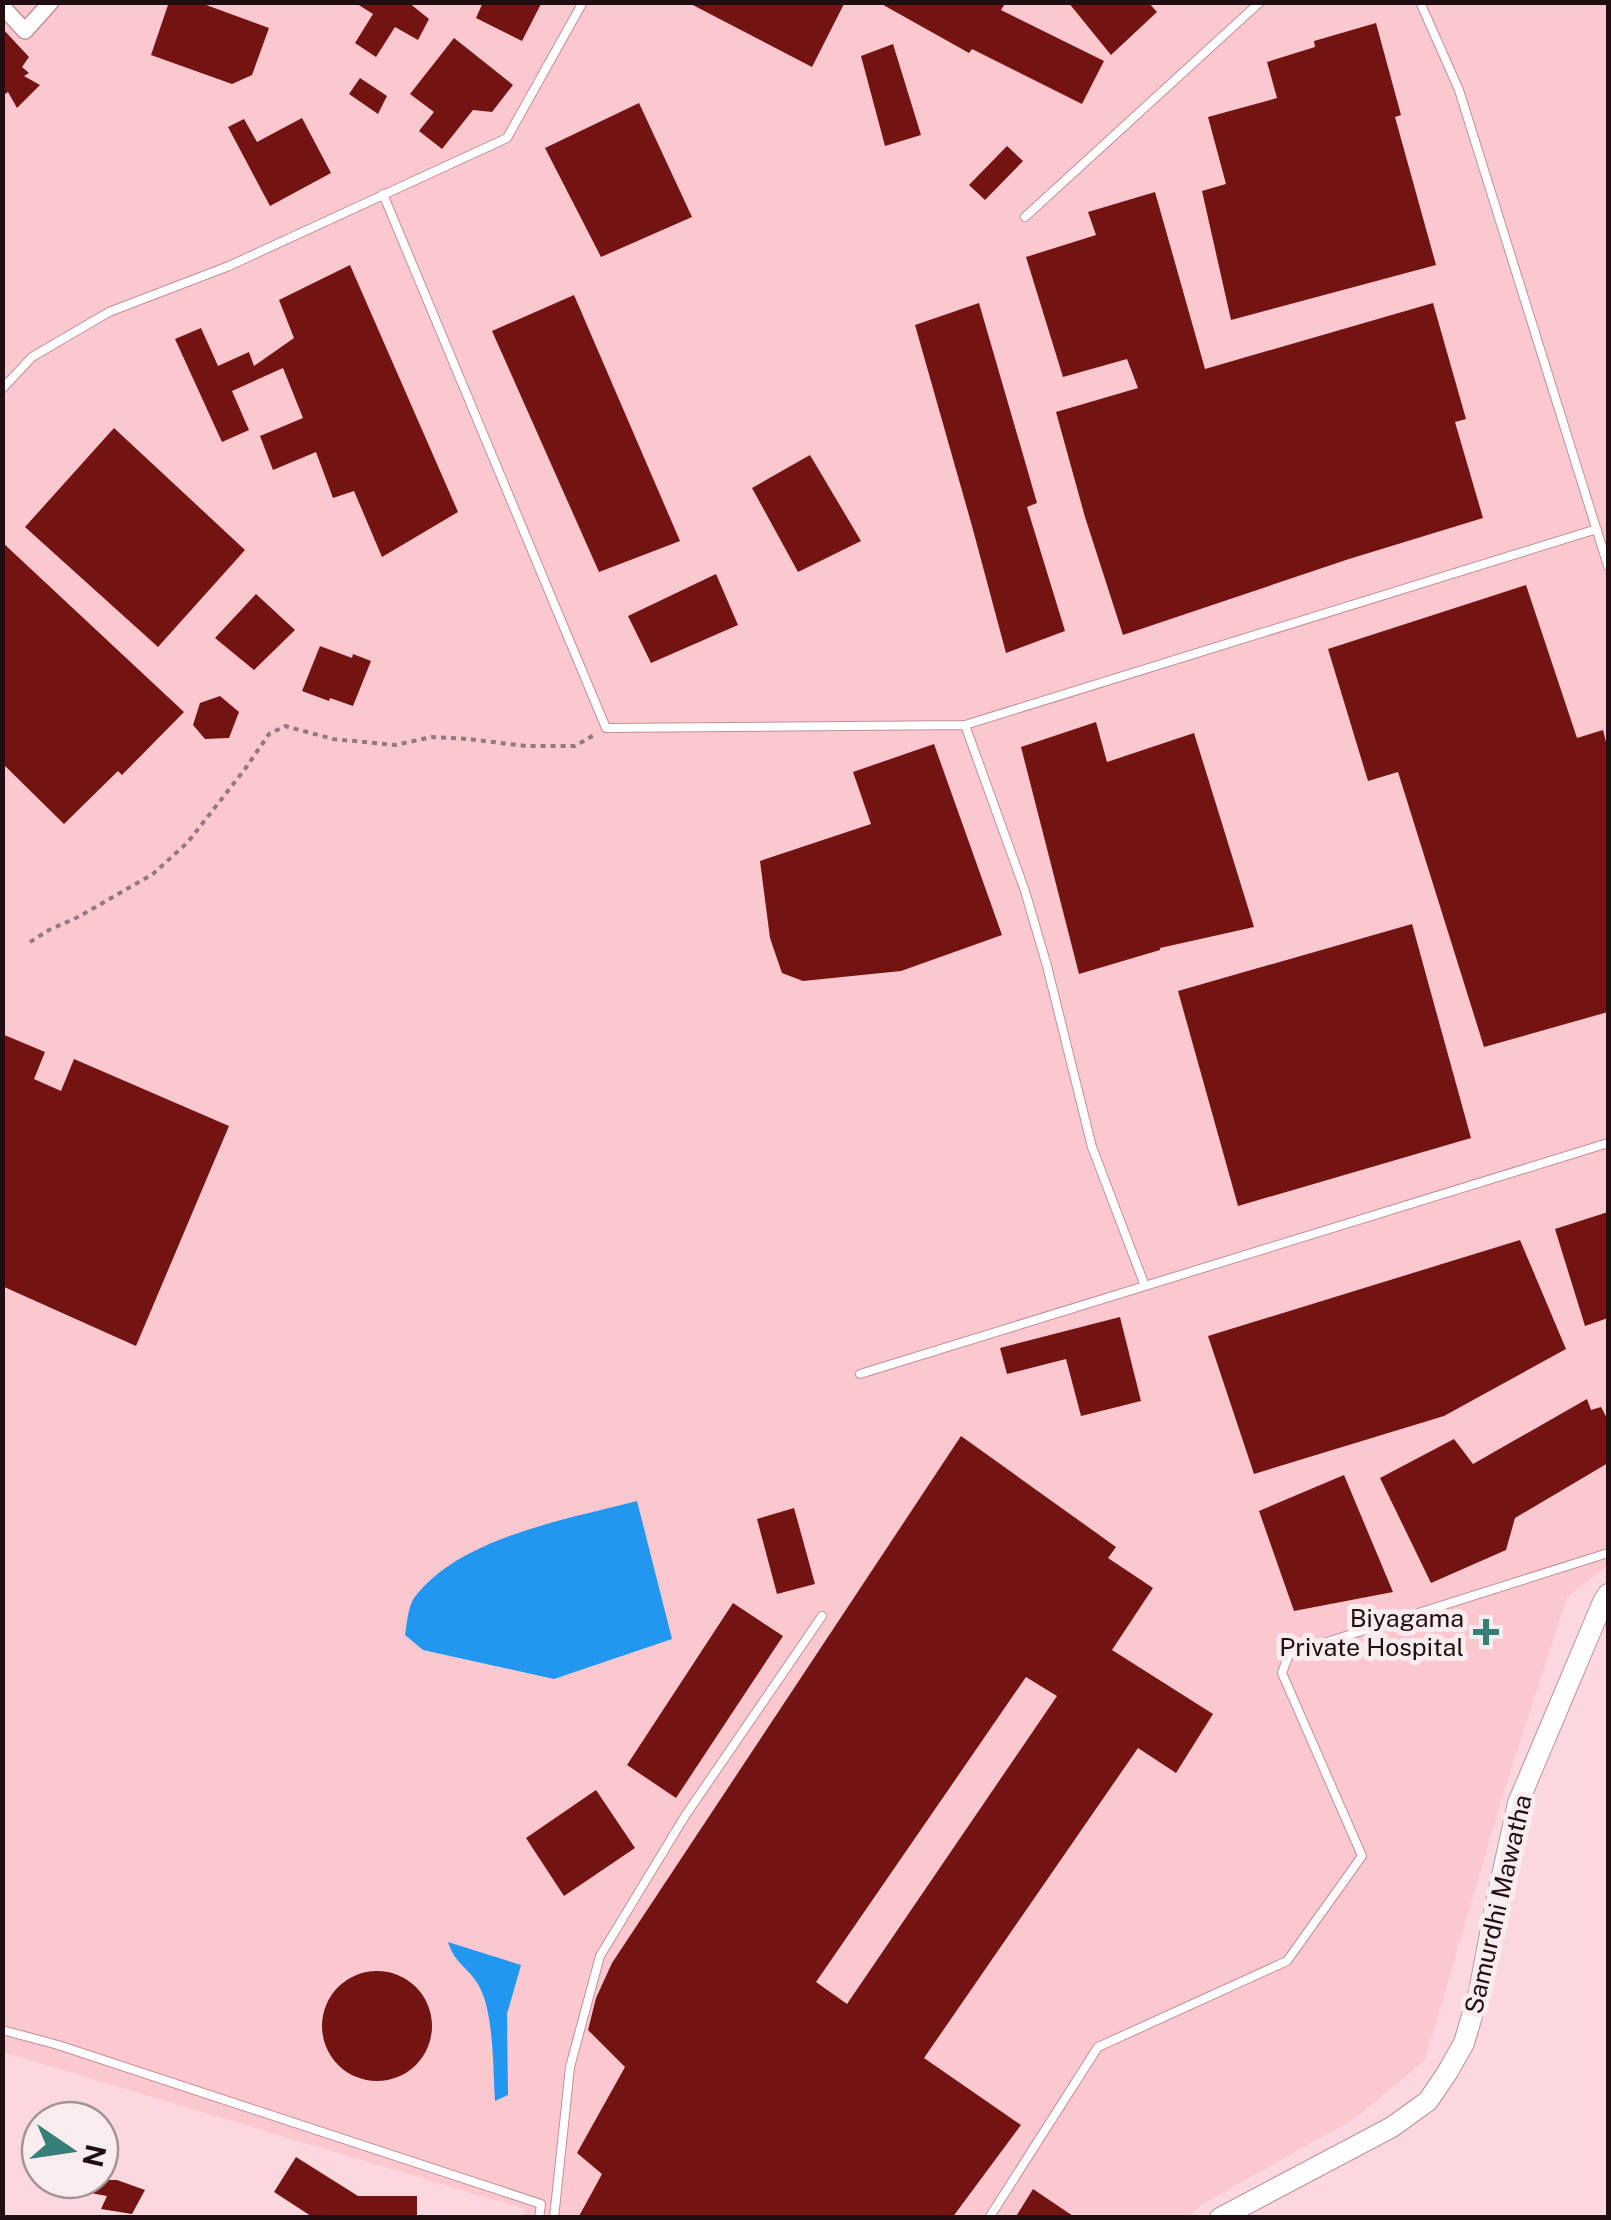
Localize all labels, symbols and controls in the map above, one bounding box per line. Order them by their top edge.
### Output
place label: Biyagama Private Hospital [1279,1603,1464,1662]
marker: Biyagama Private Hospital [1473,1619,1499,1645]
street label: Samurdhi Mawatha [1458,1791,1538,2017]
north arrow [20,2100,120,2200]
text: N [76,2141,113,2170]

